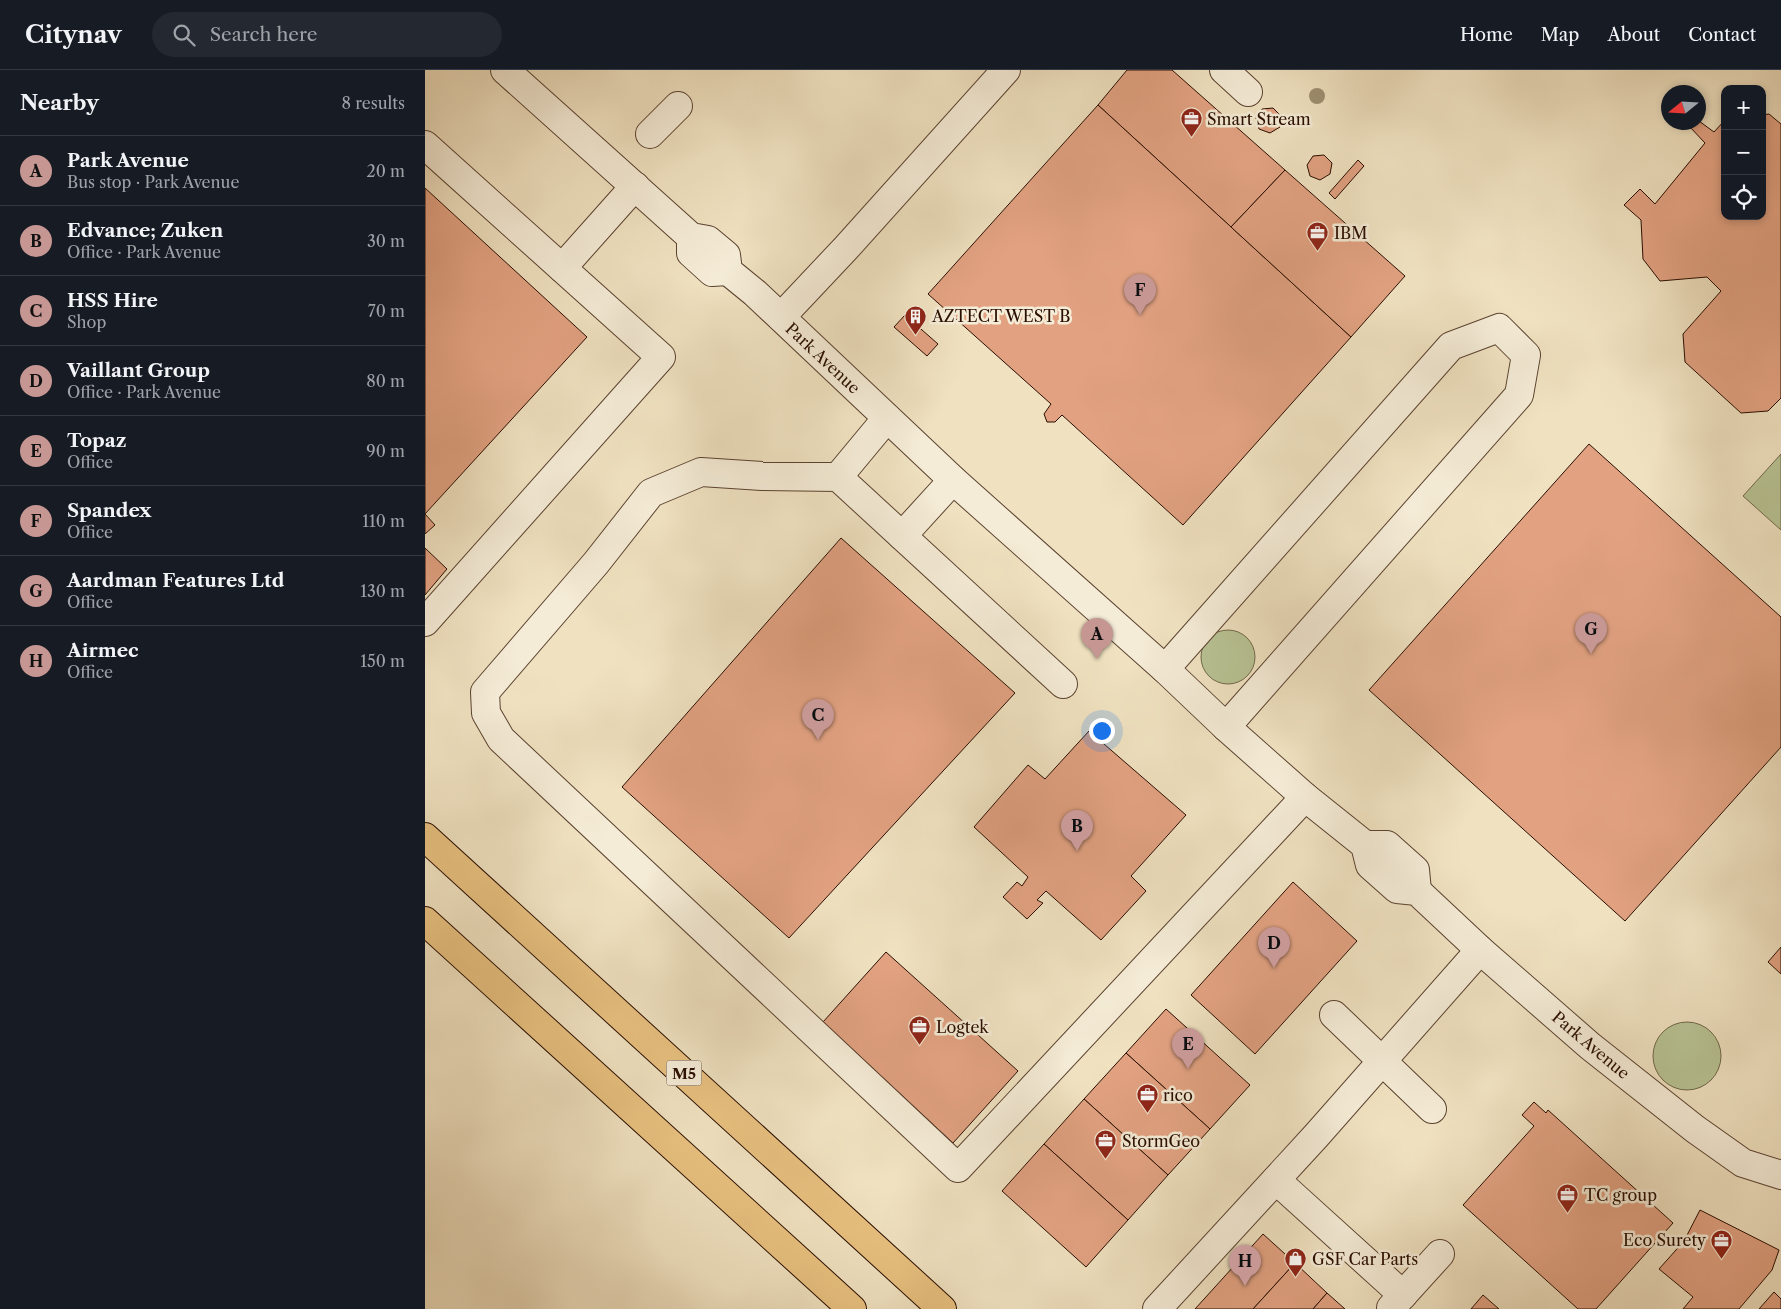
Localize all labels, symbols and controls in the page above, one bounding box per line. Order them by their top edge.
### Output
search box [152,12,502,57]
text: Citynav [25,20,122,49]
icon: search [170,21,198,49]
text: Search here [210,23,317,46]
text: Home [1460,24,1513,46]
text: Map [1541,24,1579,46]
text: About [1607,24,1660,46]
text: Contact [1688,24,1756,46]
north arrow [1661,85,1706,130]
map controls [1721,85,1766,220]
button: + [1721,85,1766,130]
text: Nearby [20,90,99,115]
text: 8 results [342,93,405,113]
office icon: Smart Stream [1179,107,1203,138]
place label: Smart Stream [1207,109,1311,129]
button: − [1721,130,1766,175]
text: Park Avenue [67,149,189,172]
text: A [30,161,42,181]
text: 20 m [366,161,405,181]
text: Bus stop · Park Avenue [67,172,239,192]
button: locate [1721,175,1766,220]
text: Edvance; Zuken [67,219,223,242]
office icon: IBM [1306,221,1330,252]
place label: IBM [1334,223,1367,243]
text: B [30,231,42,251]
text: 30 m [367,231,405,251]
text: Office · Park Avenue [67,242,221,262]
pin: F [1124,274,1156,315]
text: HSS Hire [67,289,158,312]
text: C [30,301,42,321]
text: 70 m [368,301,405,321]
building icon: AZTECT WEST B [904,304,928,335]
place label: AZTECT WEST B [931,306,1070,326]
text: Shop [67,312,106,332]
street label: Park Avenue [781,318,865,398]
text: Vaillant Group [67,359,210,382]
text: D [29,371,43,391]
text: 80 m [366,371,405,391]
text: Office · Park Avenue [67,382,221,402]
text: Topaz [67,429,127,452]
text: E [30,441,42,461]
text: 90 m [366,441,405,461]
text: Office [67,452,113,472]
text: Spandex [67,499,151,522]
text: F [31,511,41,531]
text: 110 m [362,511,405,531]
text: Office [67,522,113,542]
text: Aardman Features Ltd [67,569,284,592]
text: G [29,581,43,601]
text: 130 m [360,581,405,601]
text: Office [67,592,113,612]
pin: G [1575,613,1607,654]
pin: A [1081,618,1113,659]
text: Airmec [67,639,139,662]
text: H [29,651,43,671]
text: 150 m [360,651,405,671]
text: Office [67,662,113,682]
pin: C [802,699,834,740]
your location [1089,718,1115,744]
pin: B [1061,810,1093,851]
pin: D [1258,927,1290,968]
street label: Park Avenue [1548,1007,1634,1083]
office icon: Logtek [908,1015,932,1046]
place label: Logtek [936,1017,989,1037]
pin: E [1172,1028,1204,1069]
road number: M5 [667,1060,701,1086]
office icon: rico [1135,1083,1159,1114]
place label: rico [1163,1085,1193,1105]
office icon: StormGeo [1094,1129,1118,1160]
place label: StormGeo [1122,1131,1200,1151]
office icon: TC group [1556,1183,1580,1214]
place label: TC group [1584,1185,1657,1205]
office icon: Eco Surety [1710,1228,1734,1259]
place label: Eco Surety [1623,1230,1707,1250]
pin: H [1229,1245,1261,1286]
shop icon: GSF Car Parts [1284,1247,1308,1278]
place label: GSF Car Parts [1312,1249,1418,1269]

